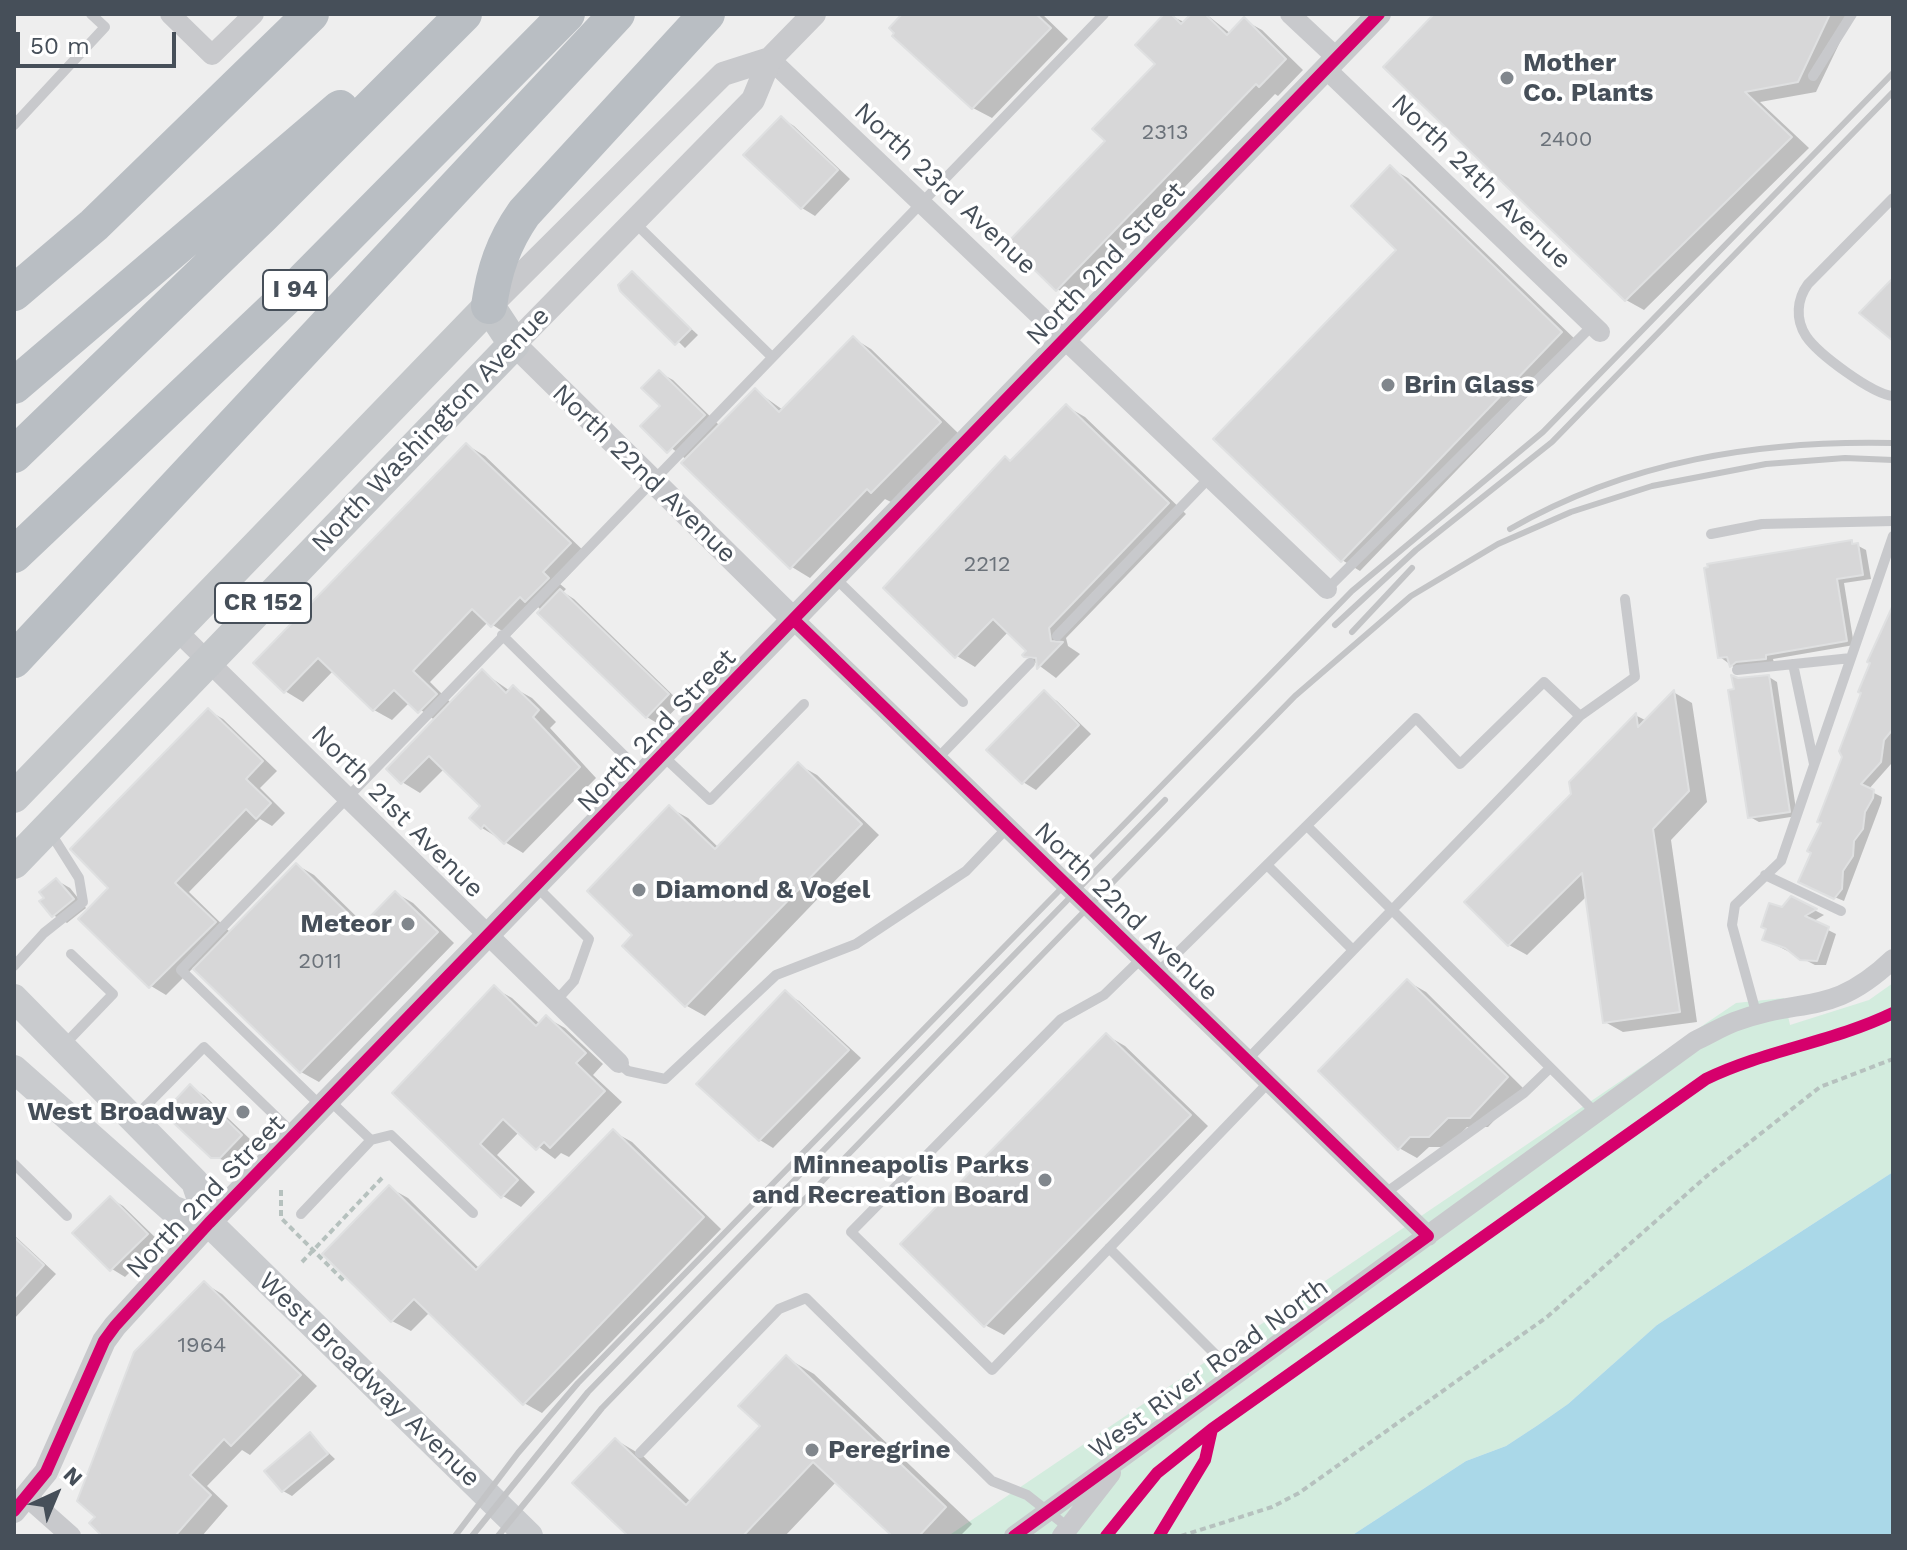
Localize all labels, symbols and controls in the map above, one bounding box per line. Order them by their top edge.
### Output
scale bar [20,16,180,66]
text: 50 m [30,32,90,60]
place label: Mother Co. Plants [1523,47,1653,108]
marker: Mother Co. Plants [1498,69,1516,87]
street label: North 24th Avenue [1384,88,1578,276]
street label: North 23rd Avenue [847,97,1043,281]
house number: 2313 [1141,120,1189,146]
house number: 2400 [1540,127,1592,153]
street label: North 2nd Street [1020,176,1192,352]
road number: I 94 [263,270,327,310]
street label: North Washington Avenue [306,301,556,559]
place label: Brin Glass [1404,369,1534,401]
marker: Brin Glass [1379,376,1397,394]
street label: North 22nd Avenue [546,378,742,570]
house number: 2212 [963,552,1011,578]
road number: CR 152 [215,583,311,623]
street label: North 2nd Street [571,643,743,819]
street label: North 21st Avenue [304,719,490,905]
street label: North 22nd Avenue [1028,816,1224,1008]
place label: Diamond & Vogel [655,874,870,906]
marker: Diamond & Vogel [630,881,648,899]
place label: Meteor [300,908,392,940]
marker: Meteor [399,915,417,933]
house number: 2011 [298,949,342,975]
place label: West Broadway [27,1096,227,1128]
marker: West Broadway [234,1103,252,1121]
street label: North 2nd Street [120,1109,292,1285]
place label: Minneapolis Parks and Recreation Board [752,1149,1029,1210]
marker: Minneapolis Parks and Recreation Board [1036,1171,1054,1189]
street label: West Broadway Avenue [252,1266,486,1494]
street label: West River Road North [1083,1272,1335,1466]
house number: 1964 [178,1333,226,1359]
place label: Peregrine [828,1434,951,1466]
marker: Peregrine [803,1441,821,1459]
north arrow [16,1454,96,1534]
text: N [58,1462,88,1491]

